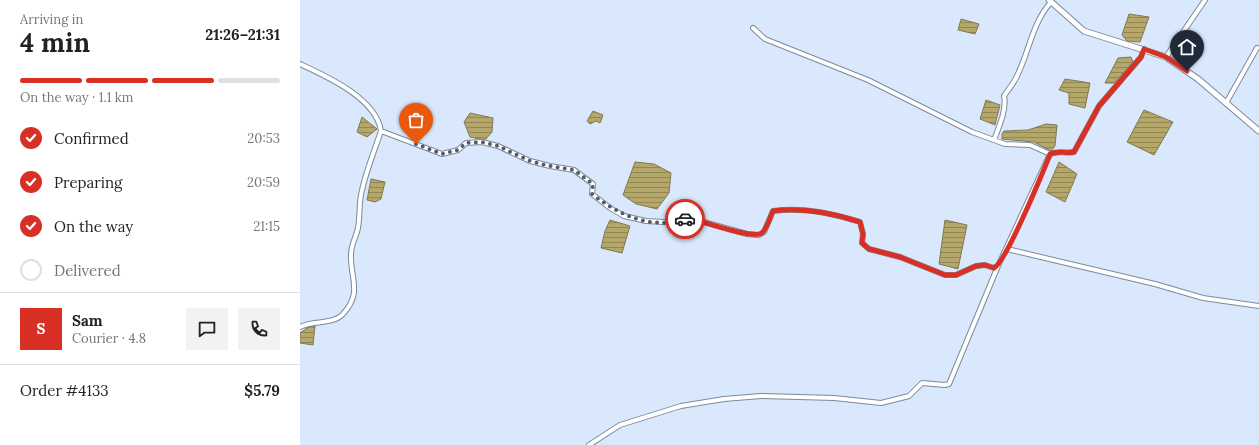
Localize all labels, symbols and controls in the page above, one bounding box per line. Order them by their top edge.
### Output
text: Arriving in [20,11,83,28]
text: 21:26–21:31 [205,25,280,44]
text: 4 min [20,26,90,59]
pin [1170,30,1204,71]
icon: home [1176,36,1198,58]
text: On the way · 1.1 km [20,89,133,106]
pin [399,103,433,144]
icon: bag [405,109,427,131]
icon: check [20,127,42,149]
text: Confirmed [54,129,129,148]
text: 20:53 [247,130,280,147]
icon: check [20,171,42,193]
text: Preparing [54,173,122,192]
text: 20:59 [247,174,280,191]
courier [665,199,705,239]
icon: car [674,208,696,230]
icon: check [20,215,42,237]
text: On the way [54,217,133,236]
text: 21:15 [253,218,280,235]
text: Delivered [54,261,121,280]
button: chat [186,308,228,350]
button: phone [238,308,280,350]
text: Sam [72,311,103,330]
text: S [37,319,45,338]
text: Courier · 4.8 [72,330,146,347]
text: Order #4133 [20,381,109,400]
text: $5.79 [244,381,280,400]

